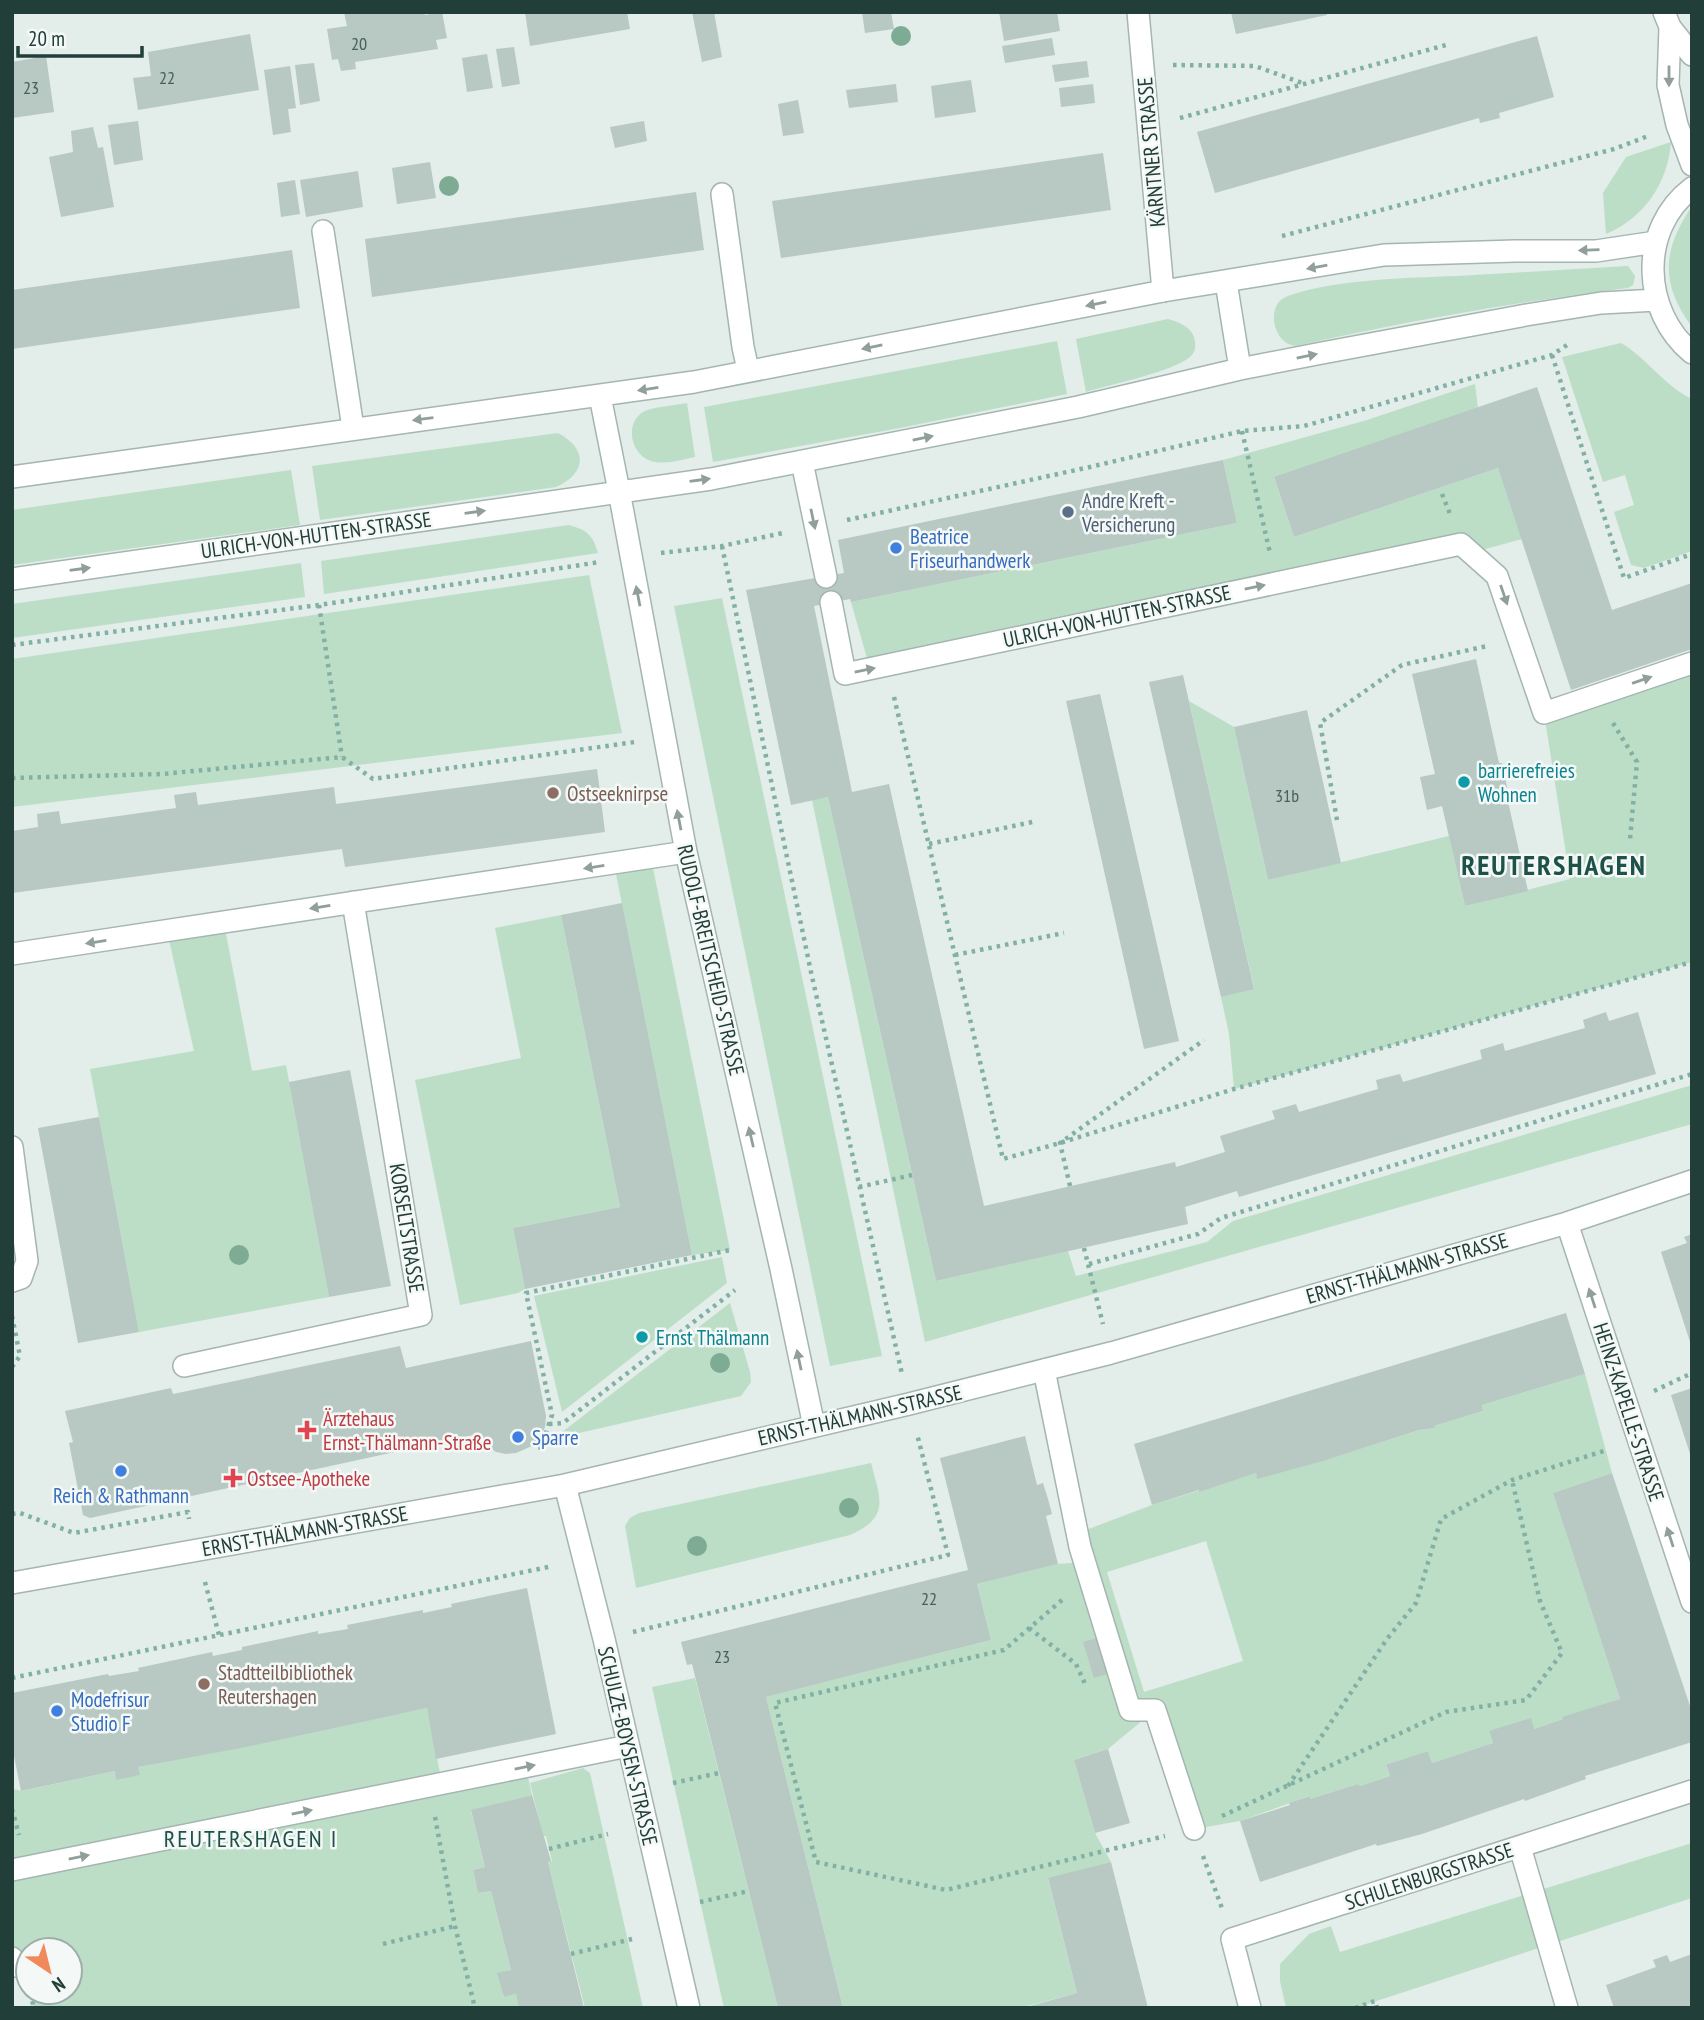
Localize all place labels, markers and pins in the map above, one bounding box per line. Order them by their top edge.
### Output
place label: Andre Kreft - Versicherung [1081,487,1175,538]
marker: Andre Kreft - Versicherung [1060,504,1076,520]
place label: Beatrice Friseurhandwerk [910,523,1030,574]
marker: Beatrice Friseurhandwerk [888,540,904,556]
place label: barrierefreies Wohnen [1478,757,1575,808]
marker: barrierefreies Wohnen [1456,774,1472,790]
place label: Ostseeknirpse [567,780,668,807]
marker: Ostseeknirpse [545,785,561,801]
place label: Ernst Thälmann [656,1324,769,1351]
marker: Ernst Thälmann [634,1329,650,1345]
place label: Ärztehaus Ernst-Thälmann-Straße [323,1405,491,1456]
marker: Ärztehaus Ernst-Thälmann-Straße [297,1420,317,1440]
place label: Sparre [532,1424,579,1451]
marker: Sparre [510,1429,526,1445]
marker: Reich & Rathmann [113,1463,129,1479]
place label: Ostsee-Apotheke [247,1465,370,1492]
marker: Ostsee-Apotheke [225,1470,241,1486]
place label: Reich & Rathmann [53,1482,189,1509]
place label: Stadtteilbibliothek Reutershagen [218,1659,353,1710]
marker: Stadtteilbibliothek Reutershagen [196,1676,212,1692]
place label: Modefrisur Studio F [71,1686,149,1737]
marker: Modefrisur Studio F [49,1703,65,1719]

